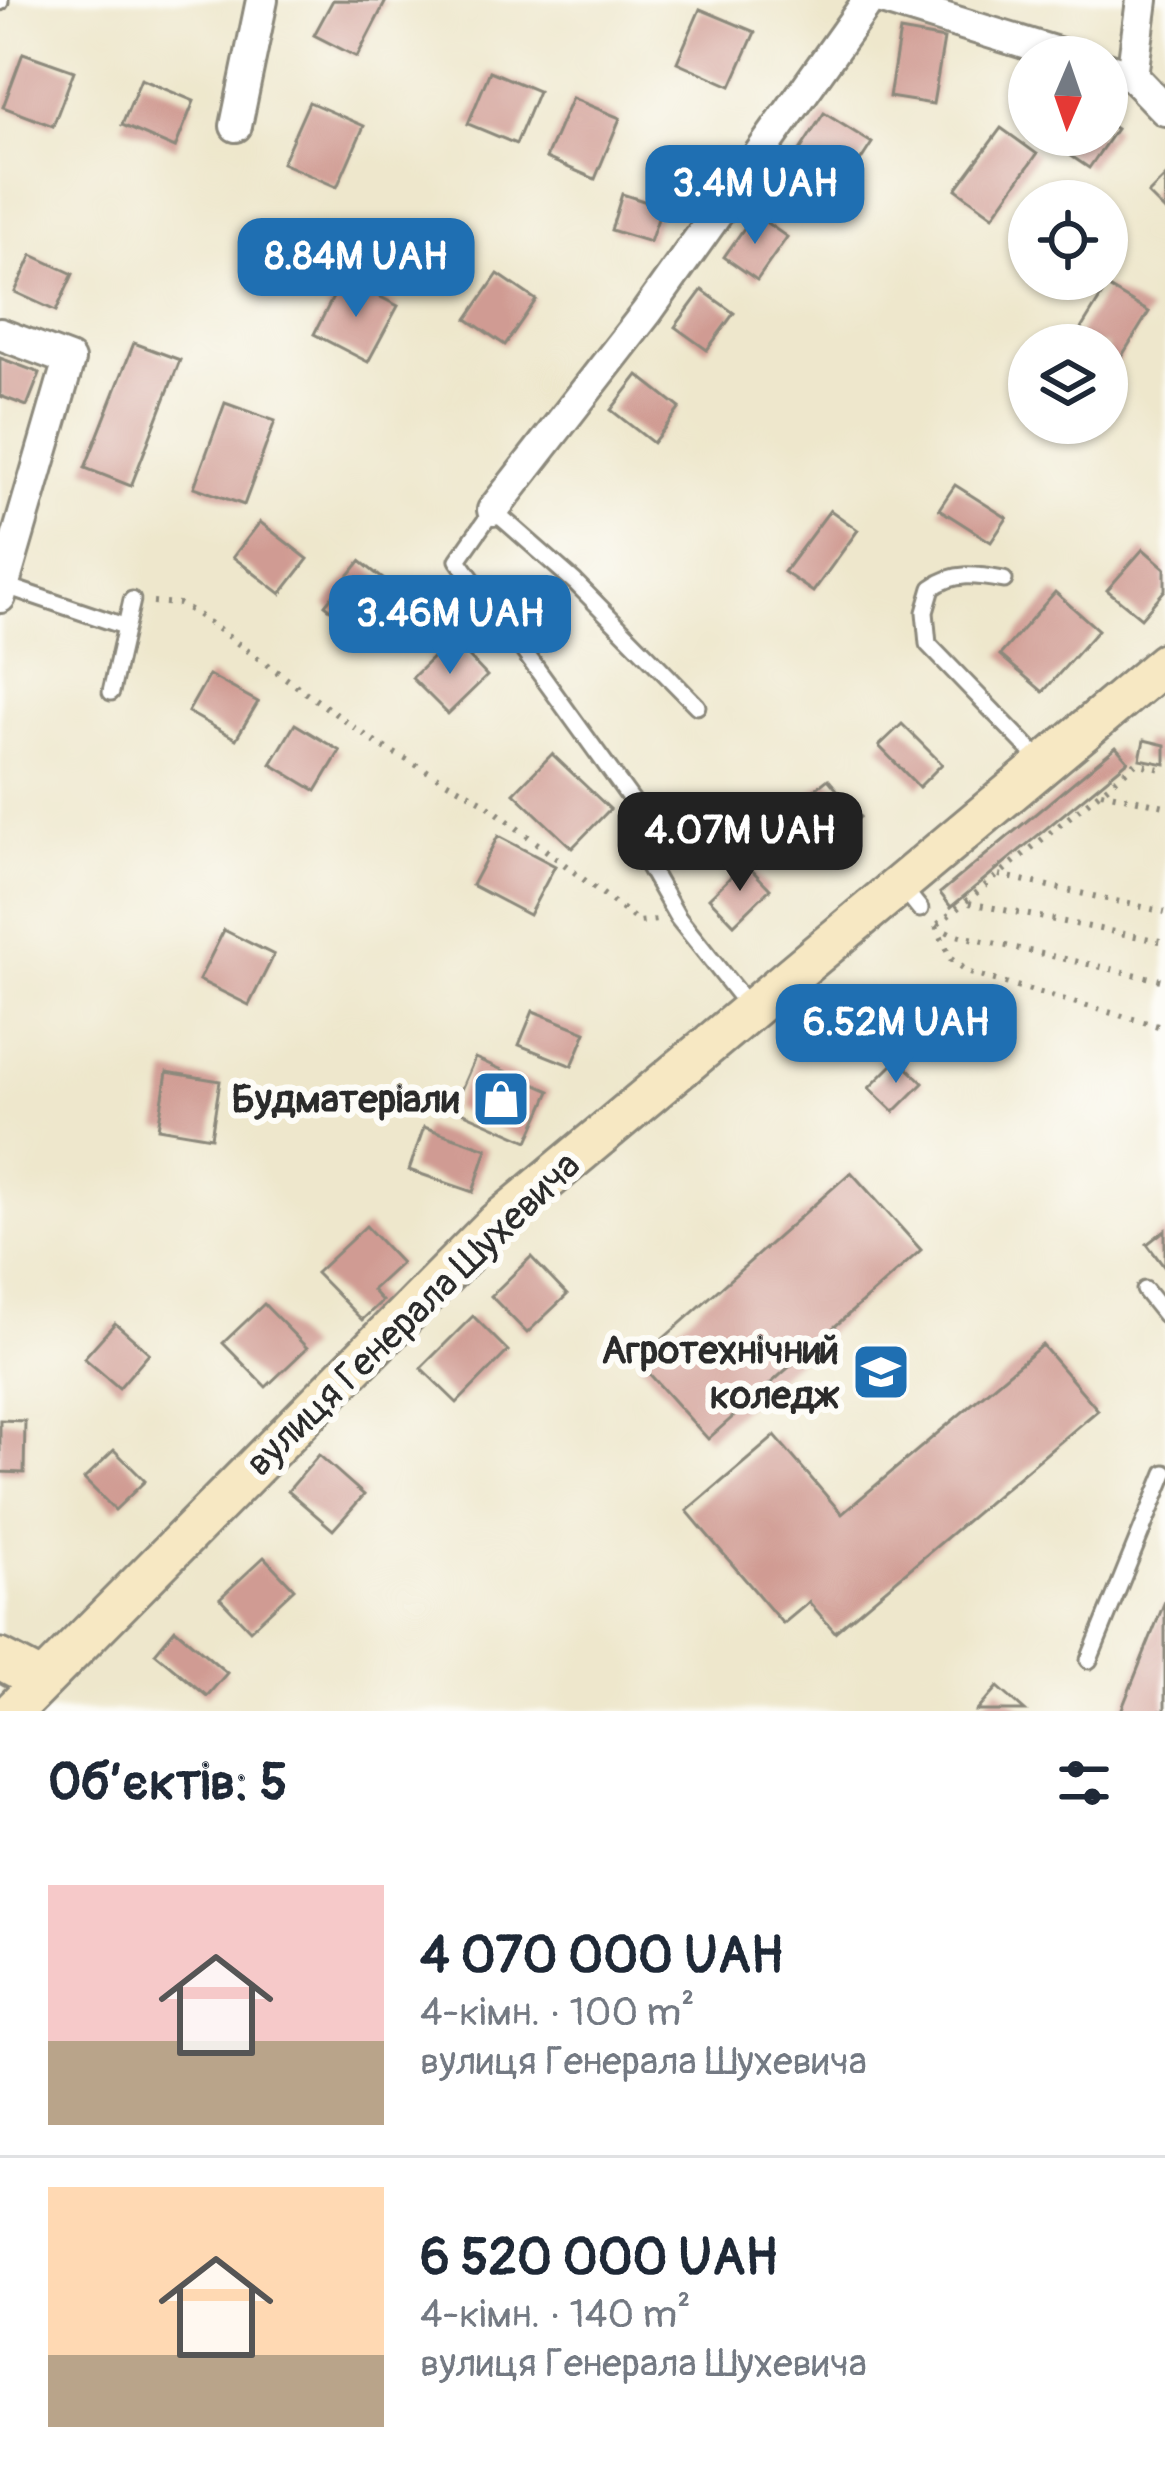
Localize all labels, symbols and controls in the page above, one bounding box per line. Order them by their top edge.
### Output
north arrow [1008,36,1128,156]
map controls [1008,36,1128,444]
pin: 3.4M UAH [631,145,879,247]
text: 3.4M UAH [672,159,838,208]
button: locate [1008,180,1128,300]
pin: 8.84M UAH [219,218,493,320]
text: 8.84M UAH [265,232,447,281]
button: layers [1008,324,1128,444]
pin: 3.46M UAH [313,575,587,677]
text: 3.46M UAH [356,589,544,638]
pin: 4.07M UAH [603,792,877,894]
text: 4.07M UAH [645,806,835,855]
pin: 6.52M UAH [759,984,1033,1086]
text: 6.52M UAH [803,998,989,1047]
shop icon: Будматеріали [470,1068,532,1130]
place label: Будматеріали [232,1075,460,1124]
street label: вулиця Генерала Шухевича [235,1141,591,1487]
place label: Агротехнічний коледж [601,1326,840,1420]
school or university icon: Агротехнічний коледж [850,1341,912,1403]
icon: filters [1051,1750,1117,1816]
text: Об’єктів: 5 [48,1751,288,1815]
text: 4 070 000 UAH [420,1924,783,1988]
icon: home [144,1933,288,2077]
text: 4-кімн. · 100 m² [420,1988,694,2037]
text: вулиця Генерала Шухевича [420,2037,867,2086]
text: 6 520 000 UAH [420,2226,778,2290]
icon: home [144,2235,288,2379]
text: 4-кімн. · 140 m² [420,2290,690,2339]
text: вулиця Генерала Шухевича [420,2339,867,2388]

